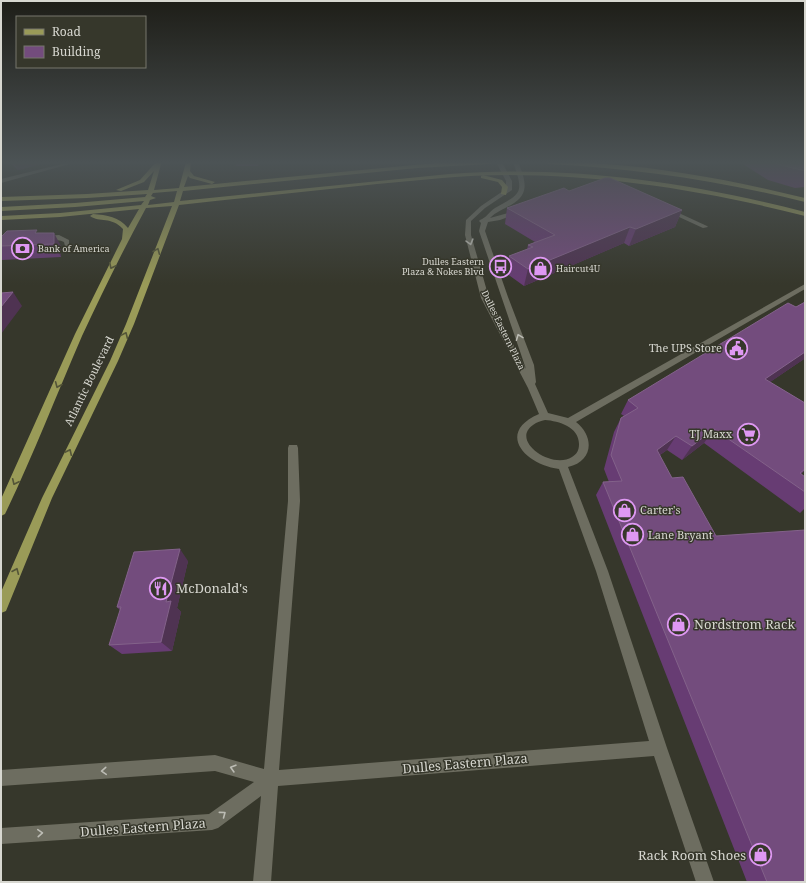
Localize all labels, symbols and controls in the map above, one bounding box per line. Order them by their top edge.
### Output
legend [16,16,146,68]
text: Road [52,23,82,40]
text: Building [52,43,101,60]
bank icon: Bank of America [9,236,35,262]
one-way arrow [465,239,474,246]
place label: Bank of America [38,242,110,255]
one-way arrow [153,248,161,255]
bus stop icon: Dulles Eastern Plaza & Nokes Blvd [487,254,513,280]
place label: Dulles Eastern Plaza & Nokes Blvd [402,255,484,278]
shop icon: Haircut4U [528,256,554,282]
one-way arrow [109,262,117,270]
place label: Haircut4U [556,262,601,275]
street label: Dulles Eastern Plaza [479,288,528,372]
one-way arrow [121,332,129,339]
street label: Atlantic Boulevard [60,333,117,428]
one-way arrow [515,333,523,340]
public building icon: The UPS Store [724,335,750,361]
place label: The UPS Store [649,340,722,355]
one-way arrow [55,380,63,388]
supermarket icon: TJ Maxx [735,421,761,447]
place label: TJ Maxx [689,426,733,441]
one-way arrow [64,449,72,456]
one-way arrow [12,478,20,486]
shop icon: Carter's [611,497,637,523]
place label: Carter's [640,502,680,517]
shop icon: Lane Bryant [620,522,646,548]
place label: Lane Bryant [648,527,713,542]
one-way arrow [12,567,20,574]
restaurant icon: McDonald's [147,575,173,601]
place label: McDonald's [176,579,248,597]
shop icon: Nordstrom Rack [665,611,691,637]
place label: Nordstrom Rack [694,615,795,633]
street label: Dulles Eastern Plaza [402,749,528,777]
one-way arrow [230,764,237,773]
one-way arrow [101,766,107,775]
one-way arrow [219,811,226,819]
street label: Dulles Eastern Plaza [80,814,206,840]
one-way arrow [37,829,43,838]
shop icon: Rack Room Shoes [748,842,774,868]
place label: Rack Room Shoes [638,846,746,864]

